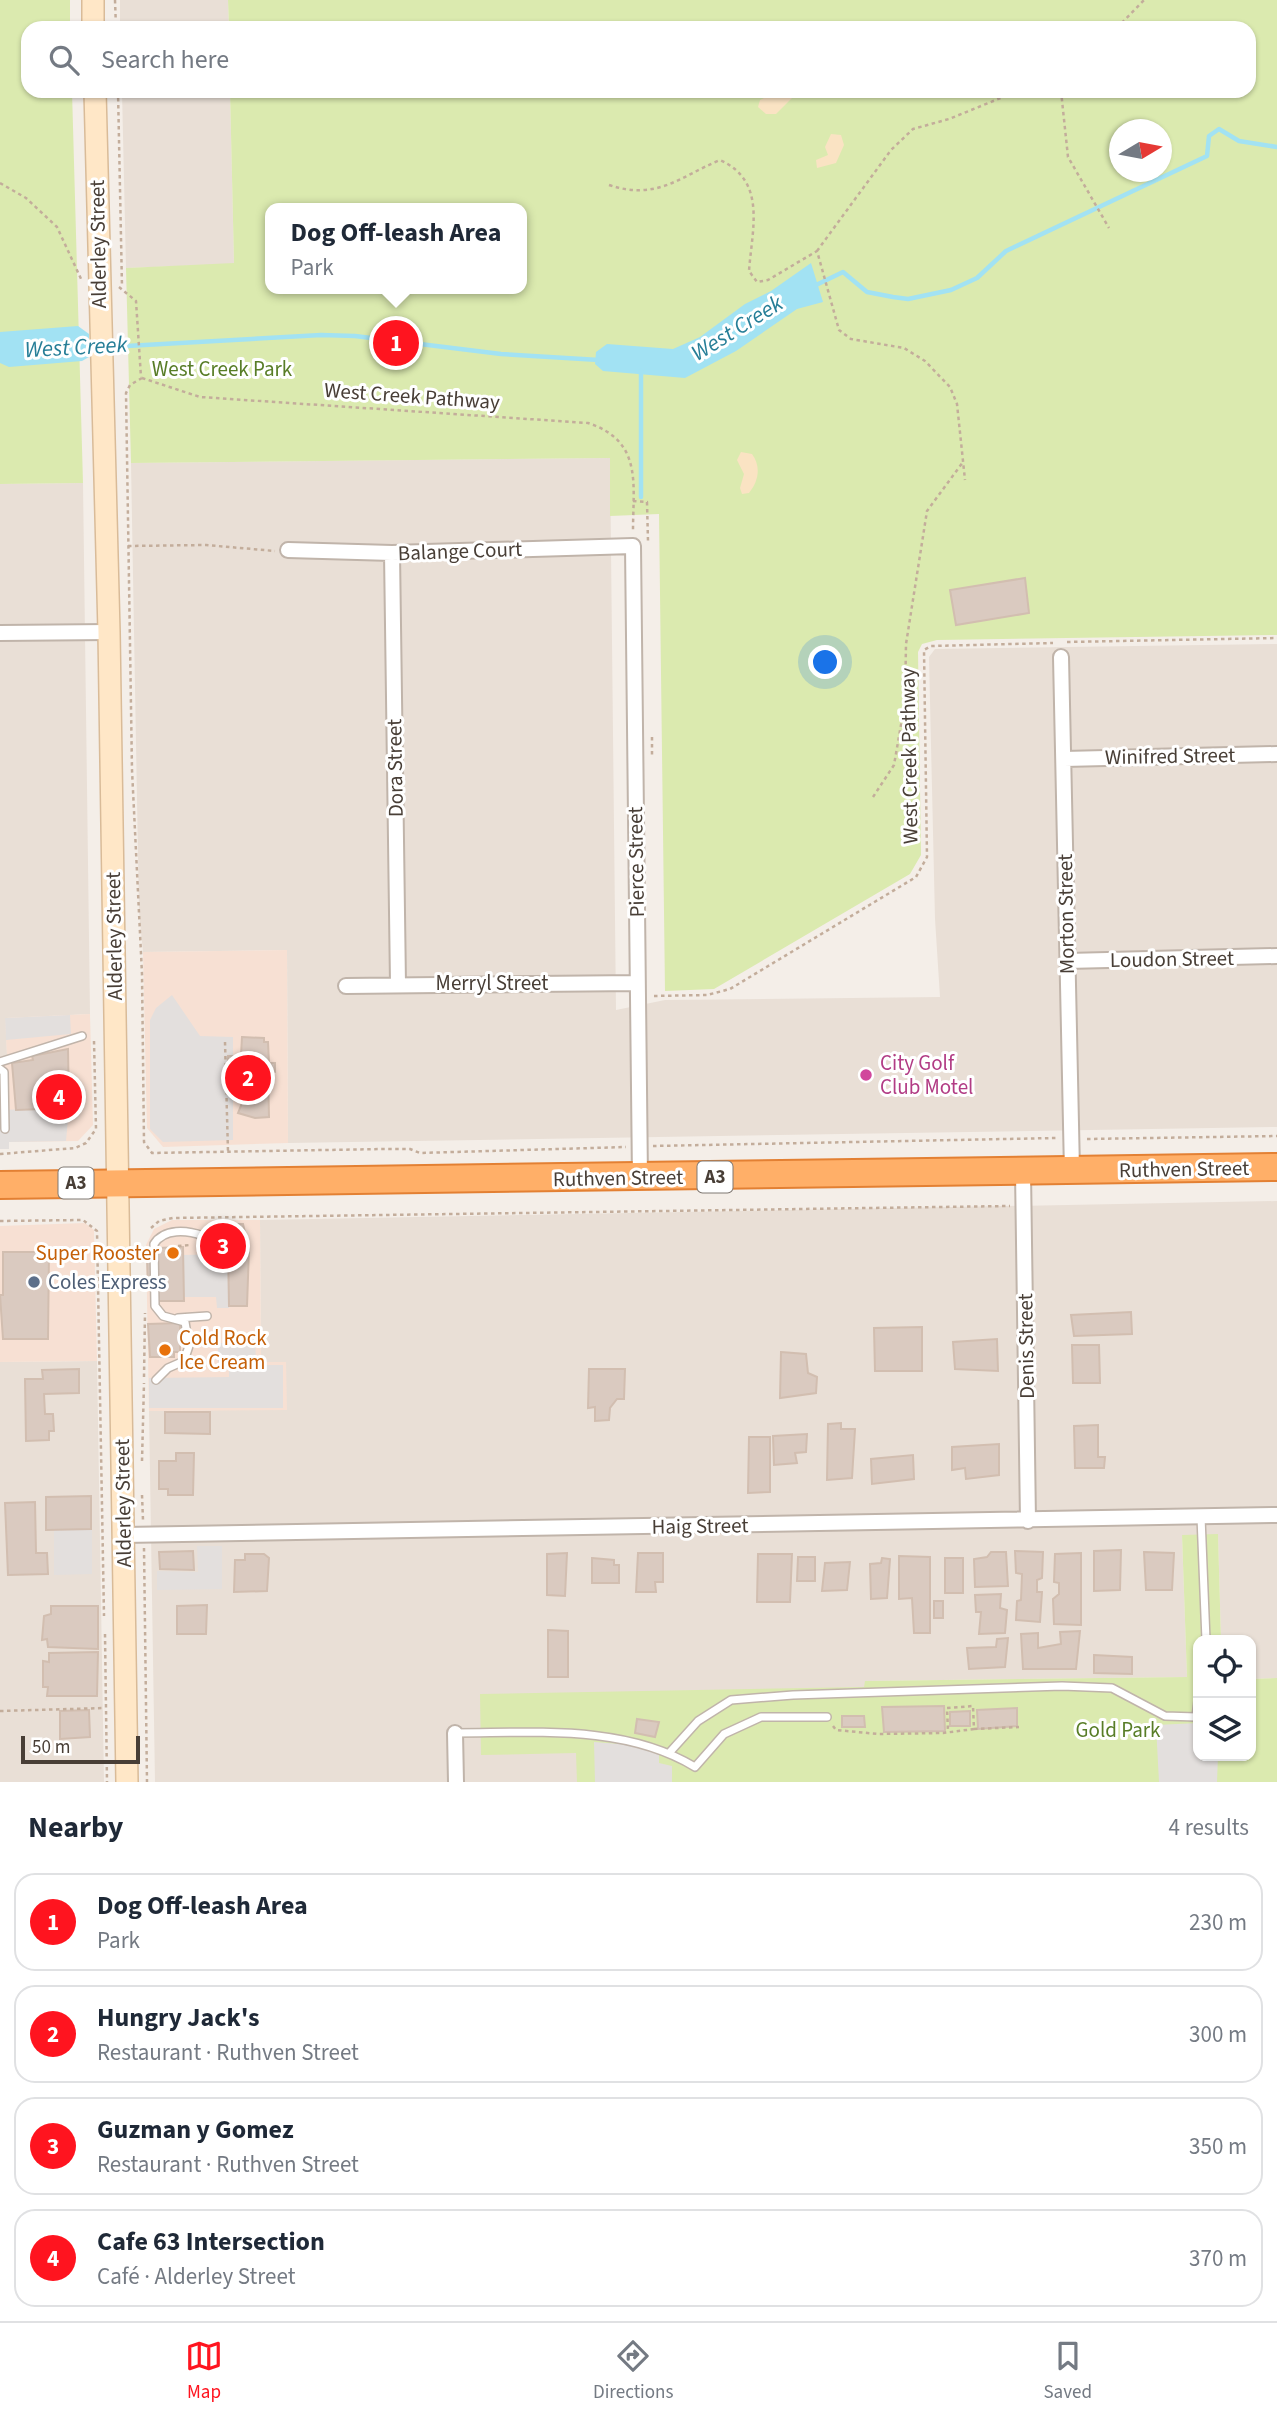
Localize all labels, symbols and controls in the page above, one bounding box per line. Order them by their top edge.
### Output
search box [21,21,1256,98]
icon: search [45,41,83,79]
text: Search here [101,41,229,78]
north arrow [1109,119,1172,182]
street label: Alderley Street [82,179,114,309]
popup [265,203,527,294]
text: Dog Off-leash Area [291,214,501,251]
text: Park [291,251,334,284]
water label: West Creek [685,286,790,369]
pin: 1 [373,317,419,369]
water label: West Creek [24,328,129,366]
park label: West Creek Park [152,354,293,384]
street label: West Creek Pathway [323,375,501,417]
street label: Balange Court [397,534,523,568]
your location [808,645,842,679]
street label: West Creek Pathway [892,667,926,844]
street label: Dora Street [379,719,411,817]
street label: Winifred Street [1105,740,1235,772]
street label: Pierce Street [620,806,652,918]
street label: Morton Street [1050,854,1082,974]
street label: Alderley Street [98,871,130,1001]
street label: Loudon Street [1110,943,1234,975]
street label: Merryl Street [436,968,548,998]
place label: City Golf Club Motel [880,1048,973,1102]
pin: 2 [225,1052,271,1104]
marker: City Golf Club Motel [858,1067,874,1083]
pin: 4 [36,1071,82,1123]
street label: Ruthven Street [1119,1153,1249,1185]
street label: Ruthven Street [553,1162,683,1194]
road number: A3 [698,1162,732,1192]
road number: A3 [58,1168,94,1198]
pin: 3 [200,1220,246,1272]
place label: Super Rooster [35,1238,160,1268]
marker: Super Rooster [165,1245,181,1261]
place label: Coles Express [48,1267,167,1297]
marker: Coles Express [26,1274,42,1290]
street label: Denis Street [1010,1293,1042,1399]
place label: Cold Rock Ice Cream [179,1323,267,1377]
marker: Cold Rock Ice Cream [157,1342,173,1358]
street label: Alderley Street [107,1438,139,1568]
street label: Haig Street [651,1510,749,1542]
map controls [1193,1635,1256,1761]
button: locate [1193,1635,1256,1698]
button: layers [1193,1698,1256,1761]
park label: Gold Park [1076,1715,1161,1745]
scale bar [21,1733,140,1765]
text: 50 m [32,1734,70,1761]
text: Nearby [28,1806,123,1849]
text: 4 results [1169,1811,1249,1844]
text: Dog Off-leash Area [97,1887,308,1924]
text: 1 [47,1906,59,1939]
text: 230 m [1189,1906,1247,1939]
text: Park [97,1924,140,1957]
text: Hungry Jack's [97,1999,259,2036]
text: 2 [47,2018,59,2051]
text: 300 m [1189,2018,1247,2051]
text: Restaurant · Ruthven Street [97,2036,359,2069]
text: Guzman y Gomez [97,2111,294,2148]
text: 3 [47,2130,59,2163]
text: 350 m [1189,2130,1247,2163]
text: Restaurant · Ruthven Street [97,2148,359,2181]
text: Cafe 63 Intersection [97,2223,325,2260]
text: 4 [47,2242,59,2275]
text: 370 m [1189,2242,1247,2275]
text: Café · Alderley Street [97,2260,295,2293]
tab: Map [185,2337,223,2406]
tab: Directions [593,2337,673,2406]
tab: Saved [1043,2337,1092,2406]

